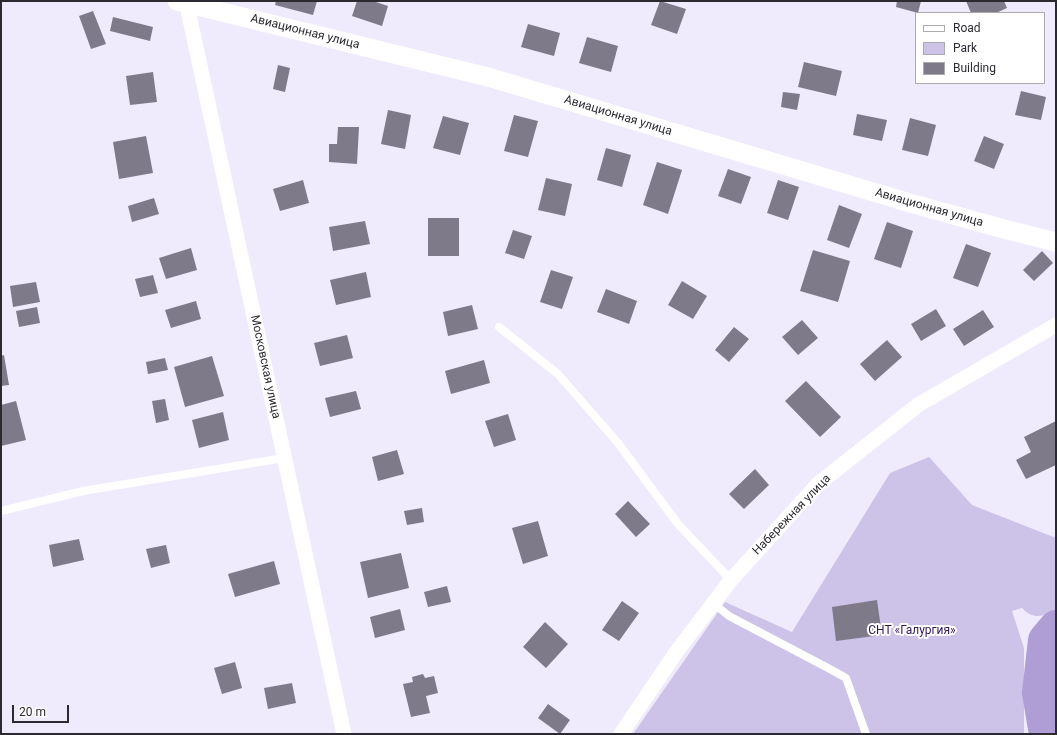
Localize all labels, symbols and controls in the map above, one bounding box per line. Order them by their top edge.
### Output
street label: Авиационная улица [249,11,361,53]
legend [915,12,1045,84]
text: Road [953,21,981,35]
text: Park [953,41,977,55]
text: Building [953,61,996,75]
street label: Авиационная улица [562,93,674,139]
street label: Авиационная улица [873,186,985,230]
street label: Московская улица [247,314,283,420]
street label: Набережная улица [750,472,834,558]
park label: СНТ «Галургия» [868,624,956,638]
scale bar [14,697,71,723]
text: 20 m [19,705,46,719]

